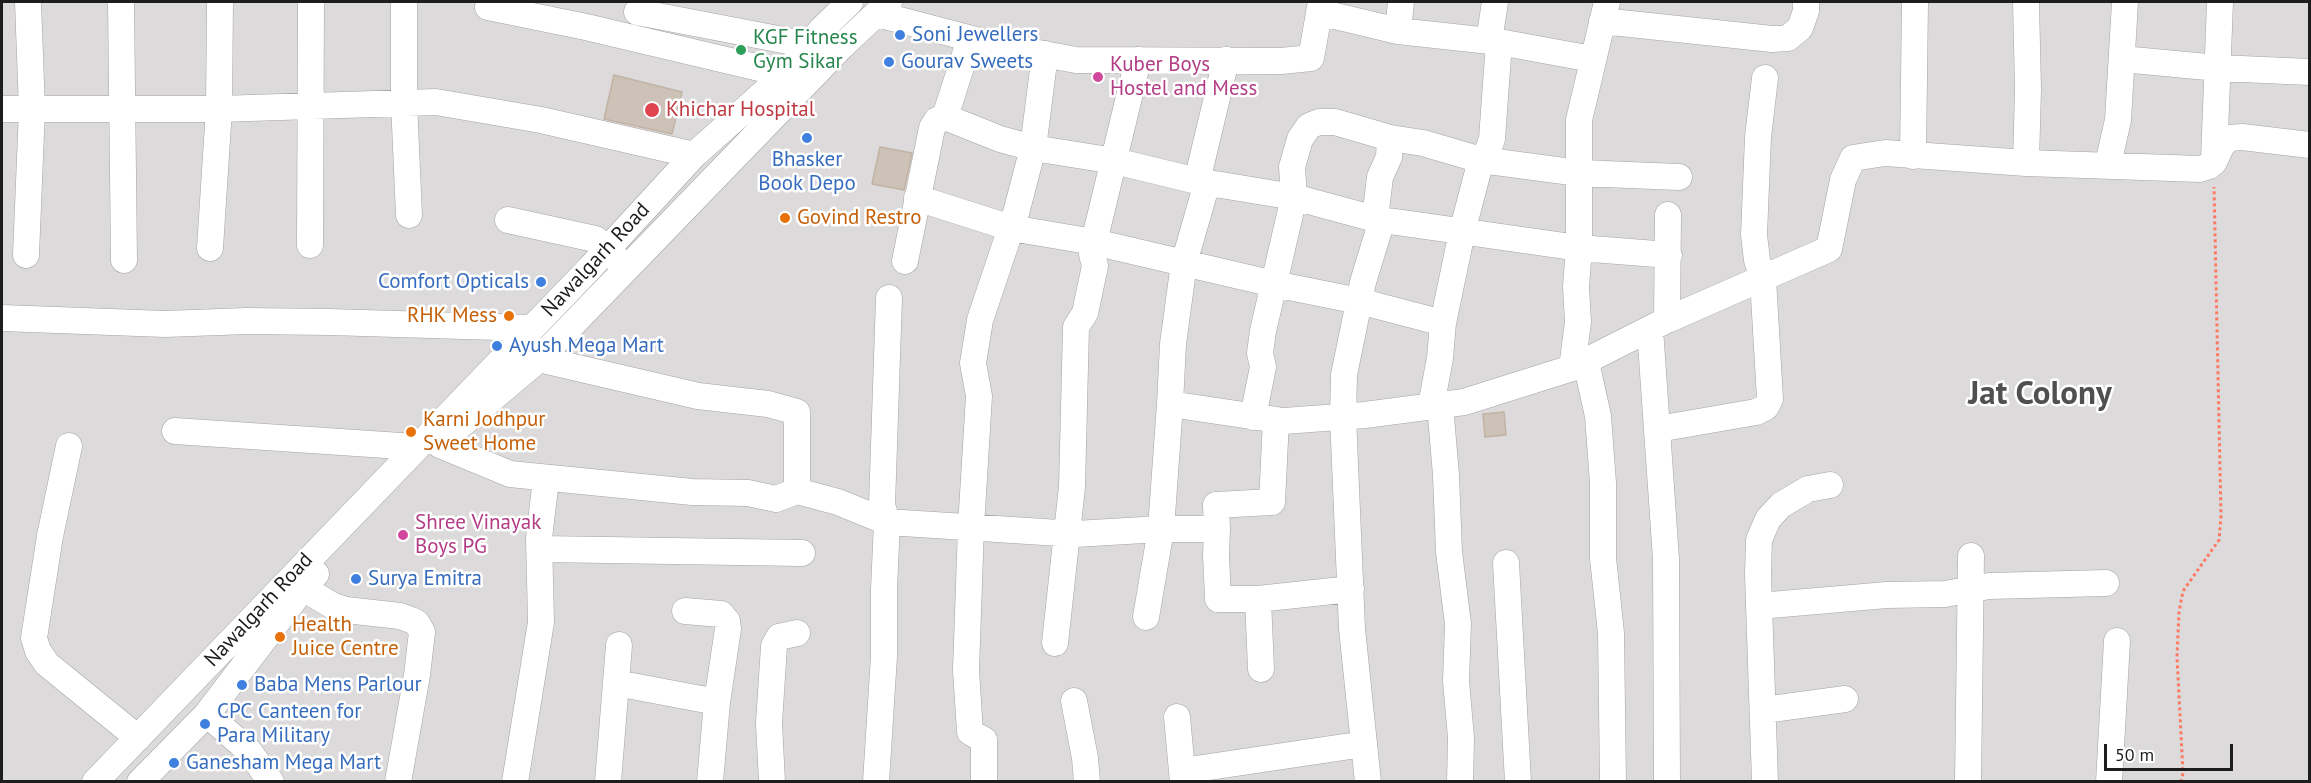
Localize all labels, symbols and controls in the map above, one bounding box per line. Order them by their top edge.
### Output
place label: Soni Jewellers [912,22,1038,48]
place label: KGF Fitness Gym Sikar [753,25,858,75]
marker: Soni Jewellers [893,28,907,42]
marker: KGF Fitness Gym Sikar [734,43,748,57]
place label: Gourav Sweets [901,49,1033,75]
place label: Kuber Boys Hostel and Mess [1110,52,1257,102]
marker: Gourav Sweets [882,55,896,69]
marker: Kuber Boys Hostel and Mess [1091,70,1105,84]
place label: Khichar Hospital [666,97,815,123]
marker: Khichar Hospital [643,101,661,119]
marker: Bhasker Book Depo [800,131,814,145]
place label: Bhasker Book Depo [758,147,856,197]
street label: Nawalgarh Road [537,198,655,322]
place label: Govind Restro [797,205,922,231]
marker: Govind Restro [778,211,792,225]
place label: Comfort Opticals [378,269,529,295]
marker: Comfort Opticals [534,275,548,289]
place label: RHK Mess [407,303,497,329]
marker: RHK Mess [502,309,516,323]
place label: Ayush Mega Mart [509,333,664,359]
marker: Ayush Mega Mart [490,339,504,353]
district label: Jat Colony [1968,375,2112,415]
place label: Karni Jodhpur Sweet Home [423,407,545,457]
marker: Karni Jodhpur Sweet Home [404,425,418,439]
place label: Shree Vinayak Boys PG [415,510,541,560]
marker: Shree Vinayak Boys PG [396,528,410,542]
street label: Nawalgarh Road [200,548,318,672]
place label: Surya Emitra [368,566,482,592]
marker: Surya Emitra [349,572,363,586]
place label: Health Juice Centre [292,612,399,662]
marker: Health Juice Centre [273,630,287,644]
place label: Baba Mens Parlour [254,672,422,698]
marker: Baba Mens Parlour [235,678,249,692]
place label: CPC Canteen for Para Military [217,699,361,749]
marker: CPC Canteen for Para Military [198,717,212,731]
scale bar [2107,732,2236,770]
text: 50 m [2115,743,2154,766]
place label: Ganesham Mega Mart [186,750,381,776]
marker: Ganesham Mega Mart [167,756,181,770]

